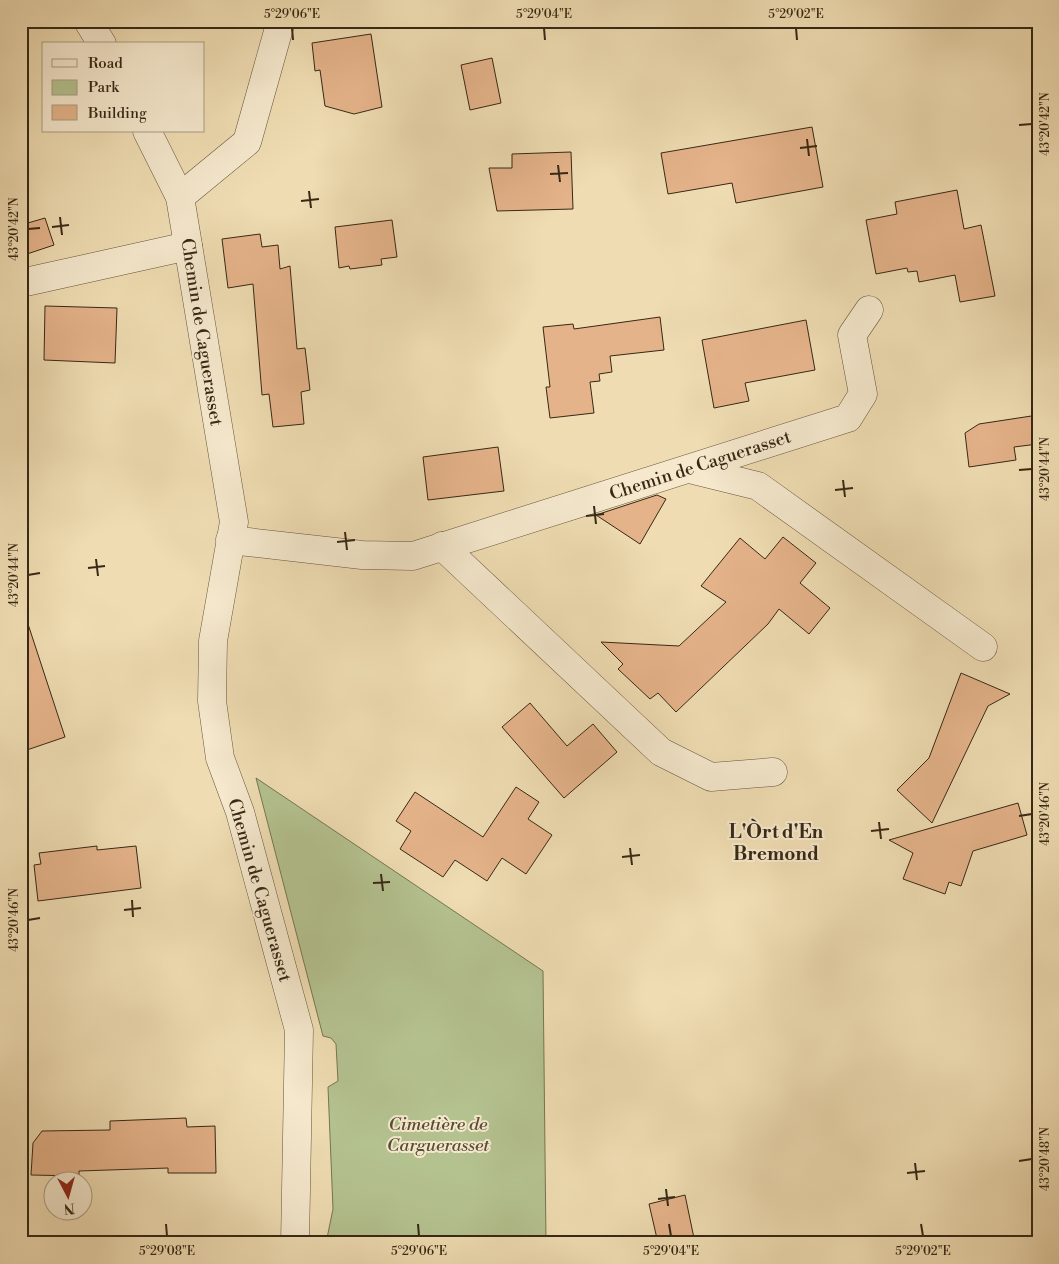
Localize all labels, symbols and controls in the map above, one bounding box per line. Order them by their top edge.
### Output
text: 5°29'06"E [264,7,320,22]
text: 5°29'04"E [516,7,572,22]
text: 5°29'02"E [768,7,824,22]
legend [42,42,205,132]
text: Road [88,54,123,73]
text: Park [88,78,120,97]
text: 43°20'42"N [1038,92,1053,156]
text: Building [87,104,147,123]
text: 43°20'42"N [7,197,22,261]
street label: Chemin de Caguerasset [175,237,228,428]
street label: Chemin de Caguerasset [606,425,794,506]
text: 43°20'44"N [1038,437,1053,501]
text: 43°20'44"N [7,543,22,607]
text: 43°20'46"N [1038,782,1053,846]
street label: Chemin de Caguerasset [222,796,297,985]
district label: L'Òrt d'En Bremond [729,818,824,866]
text: 43°20'46"N [7,888,22,952]
park label: Cimetière de Carguerasset [387,1113,490,1157]
text: 43°20'48"N [1038,1127,1053,1191]
north arrow [42,1172,92,1222]
text: N [63,1198,76,1217]
text: 5°29'08"E [139,1244,195,1259]
text: 5°29'06"E [391,1244,447,1259]
text: 5°29'04"E [643,1244,699,1259]
text: 5°29'02"E [895,1244,951,1259]

